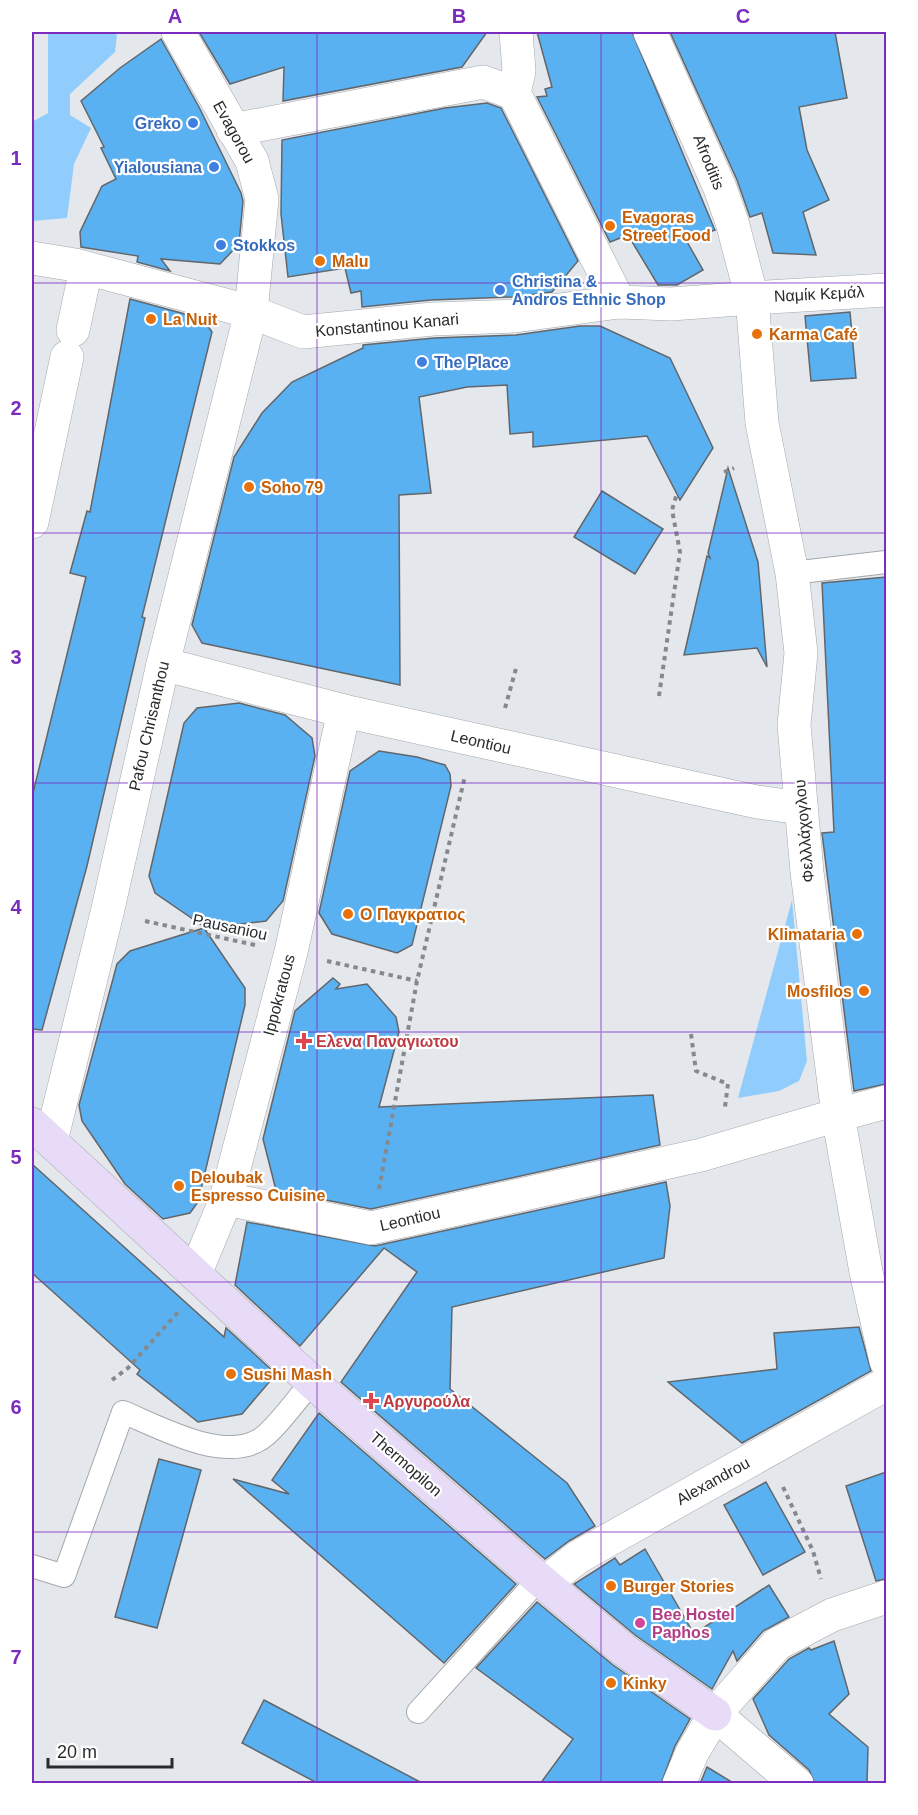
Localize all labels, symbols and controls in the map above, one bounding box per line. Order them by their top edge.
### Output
text: A [168,5,182,27]
text: B [452,5,466,27]
text: C [736,5,750,27]
street label: Evagorou [210,98,258,166]
place label: Greko [135,115,181,132]
marker: Greko [186,116,200,130]
street label: Afroditis [690,132,728,192]
text: 1 [10,147,22,169]
place label: Yialousiana [114,159,202,176]
marker: Yialousiana [207,160,221,174]
place label: Evagoras Street Food [622,209,711,244]
marker: Evagoras Street Food [603,219,617,233]
place label: Stokkos [233,237,295,254]
marker: Stokkos [214,238,228,252]
place label: Malu [332,253,368,270]
marker: Malu [313,254,327,268]
place label: Christina & Andros Ethnic Shop [512,273,666,308]
marker: Christina & Andros Ethnic Shop [493,283,507,297]
street label: Ναμίκ Κεμάλ [773,283,865,305]
street label: Konstantinou Kanari [314,310,460,340]
place label: La Nuit [163,311,218,328]
marker: La Nuit [144,312,158,326]
place label: Karma Café [769,326,858,343]
marker: Karma Café [750,327,764,341]
place label: The Place [434,354,509,371]
marker: The Place [415,355,429,369]
text: 2 [10,397,22,419]
place label: Soho 79 [261,479,323,496]
marker: Soho 79 [242,480,256,494]
text: 3 [10,646,22,668]
street label: Pafou Chrisanthou [126,660,172,792]
street label: Leontiou [449,727,513,757]
street label: Φελλλάχογλου [791,779,817,883]
text: 4 [10,896,22,918]
place label: Ο Παγκρατιος [360,906,466,924]
marker: Ο Παγκρατιος [341,907,355,921]
street label: Pausaniou [191,911,269,943]
place label: Klimataria [768,926,845,943]
marker: Klimataria [850,927,864,941]
street label: Ippokratous [260,952,298,1038]
place label: Mosfilos [787,983,852,1000]
marker: Mosfilos [857,984,871,998]
place label: Ελενα Παναγιωτου [316,1033,459,1050]
marker: Ελενα Παναγιωτου [297,1034,311,1048]
text: 5 [10,1146,22,1168]
place label: Deloubak Espresso Cuisine [191,1169,325,1204]
marker: Deloubak Espresso Cuisine [172,1179,186,1193]
street label: Leontiou [378,1204,442,1234]
place label: Sushi Mash [243,1366,332,1383]
marker: Sushi Mash [224,1367,238,1381]
place label: Αργυρούλα [383,1393,470,1410]
marker: Αργυρούλα [364,1394,378,1408]
text: 6 [10,1396,22,1418]
street label: Thermopilon [367,1428,445,1500]
street label: Alexandrou [673,1454,753,1508]
place label: Burger Stories [623,1578,734,1595]
marker: Burger Stories [604,1579,618,1593]
place label: Bee Hostel Paphos [652,1606,735,1641]
marker: Bee Hostel Paphos [633,1616,647,1630]
text: 7 [10,1646,22,1668]
place label: Kinky [623,1675,667,1692]
marker: Kinky [604,1676,618,1690]
scale bar [48,1731,172,1769]
text: 20 m [57,1742,97,1762]

